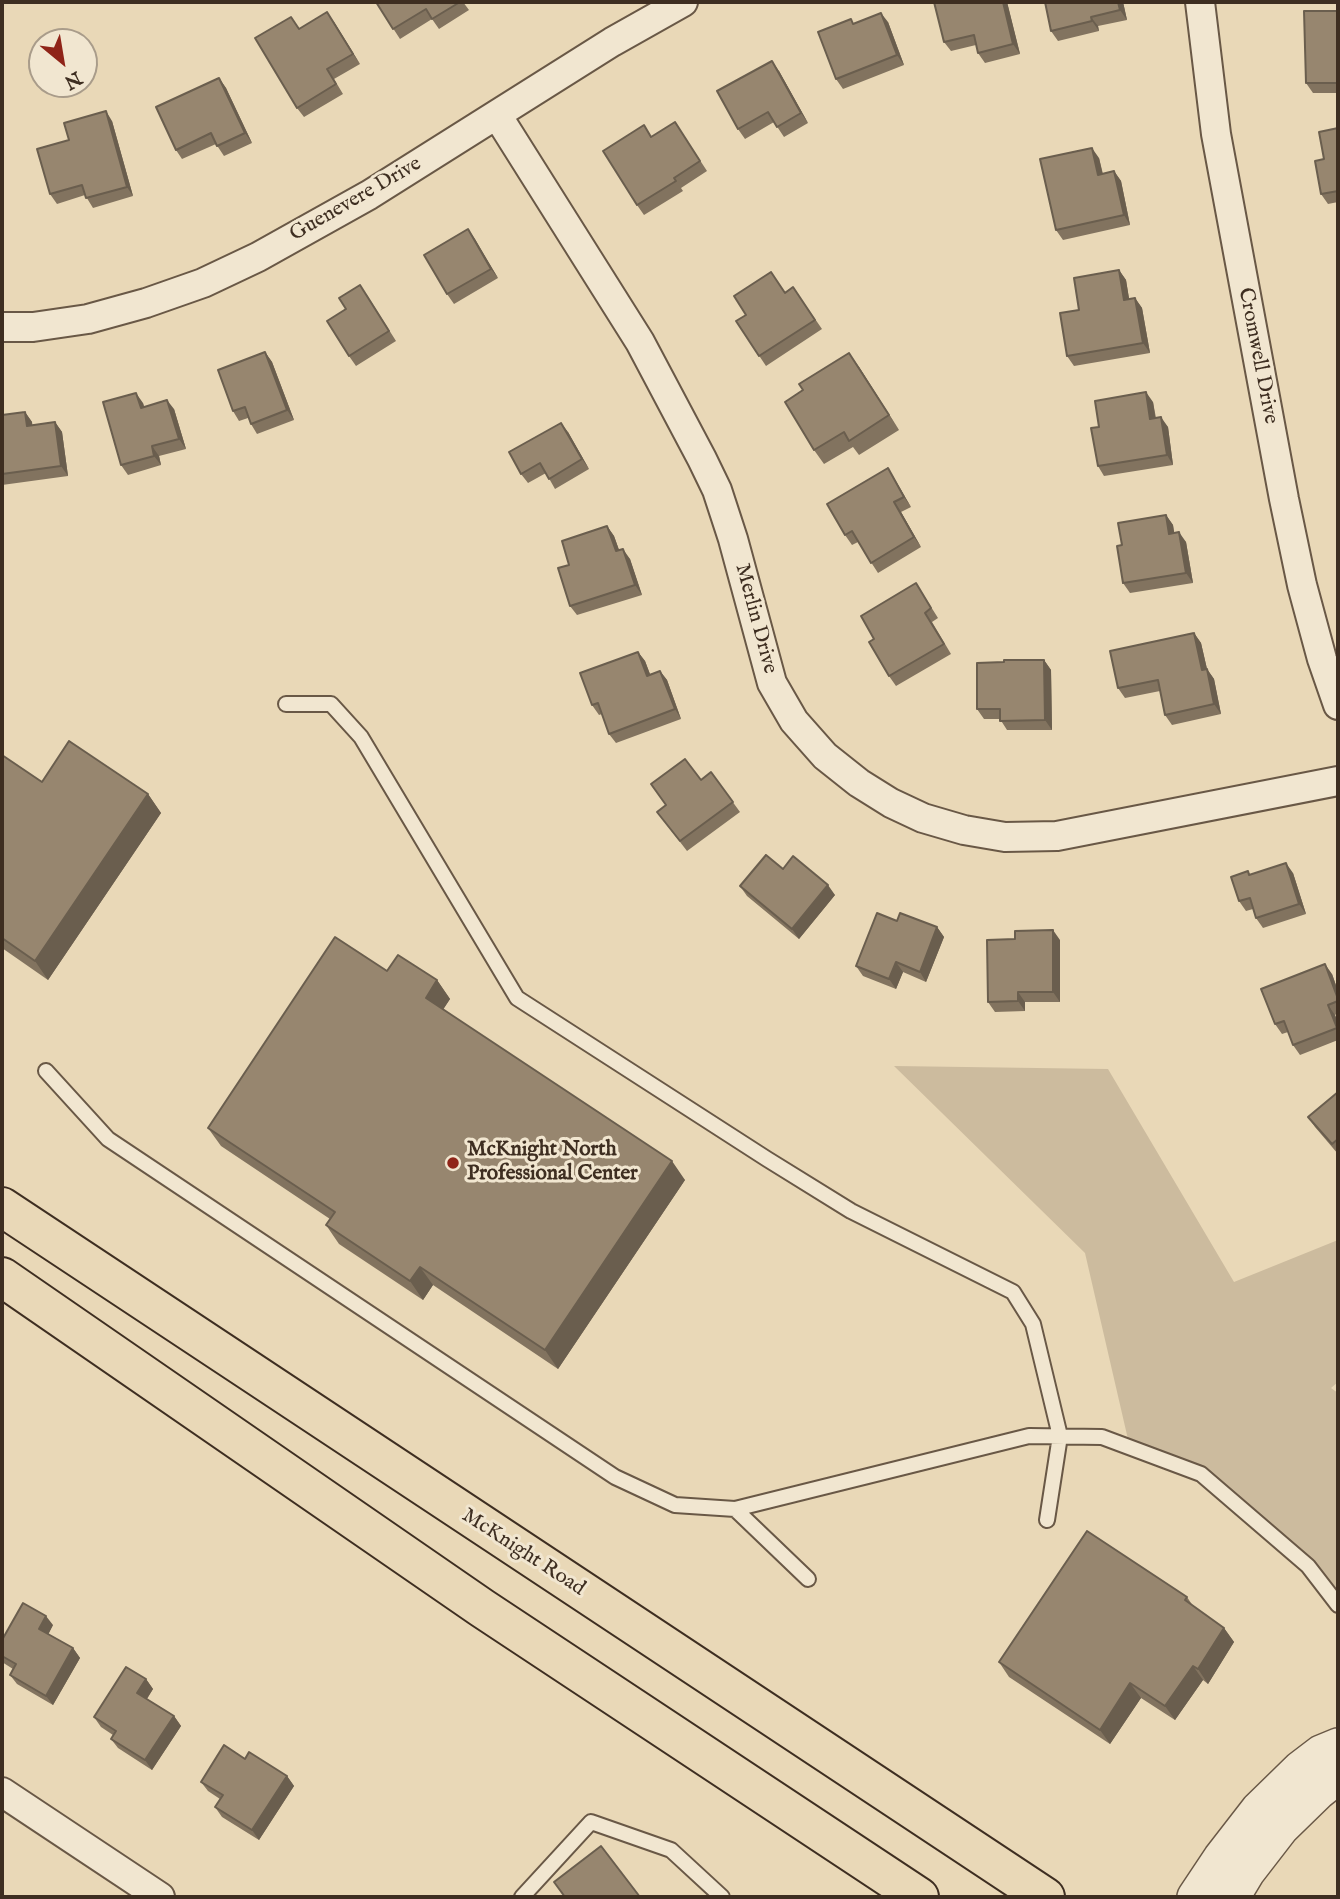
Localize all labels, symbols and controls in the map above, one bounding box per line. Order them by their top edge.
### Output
north arrow [28,28,98,98]
text: N [59,65,86,94]
street label: Guenevere Drive [286,152,426,248]
street label: Cromwell Drive [1231,286,1283,426]
street label: Merlin Drive [728,561,782,677]
place label: McKnight North Professional Center [467,1138,638,1188]
marker: McKnight North Professional Center [445,1155,461,1171]
street label: McKnight Road [457,1504,589,1602]

